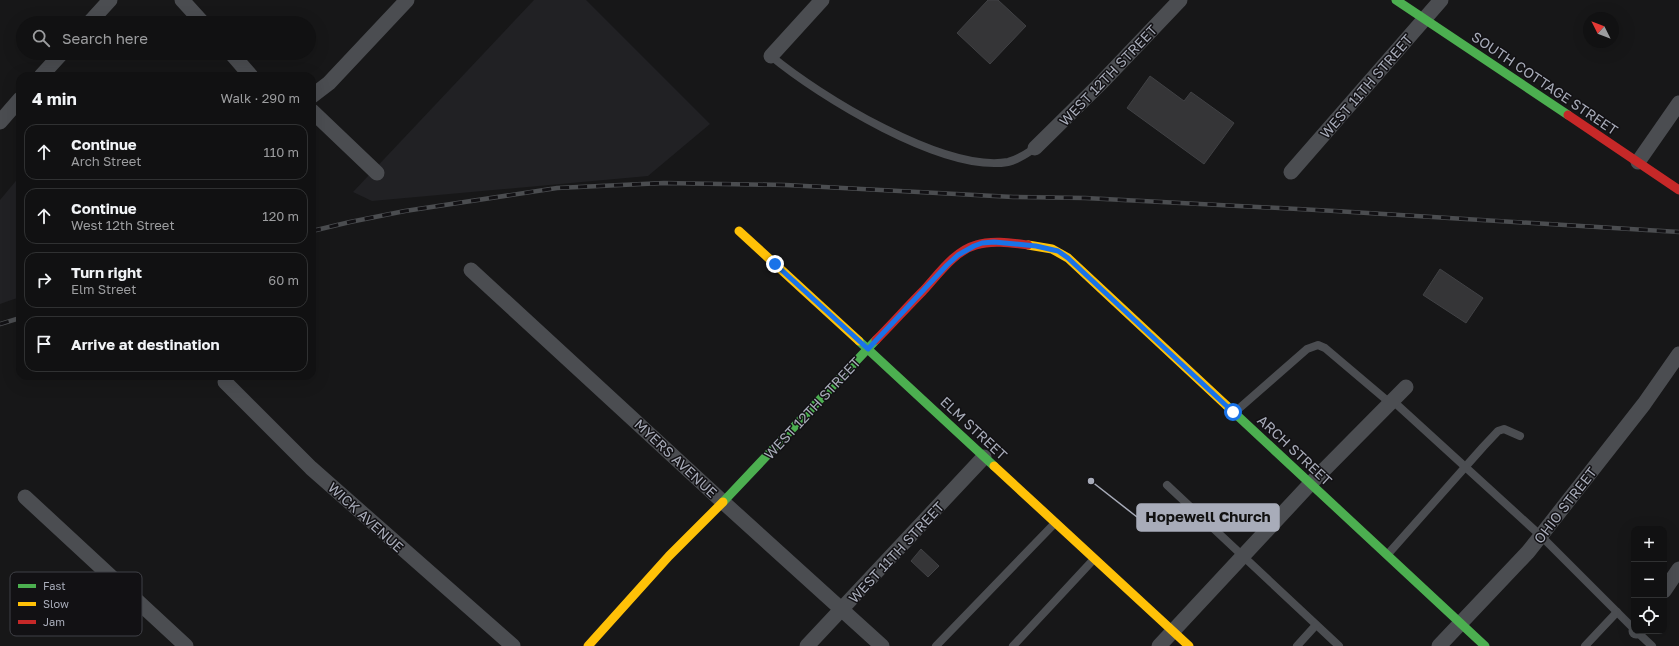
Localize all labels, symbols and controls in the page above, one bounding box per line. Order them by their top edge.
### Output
north arrow [1583,12,1619,48]
search box [16,16,316,60]
street label: WEST 12TH STREET [1055,21,1161,129]
icon: search [30,27,52,49]
street label: SOUTH COTTAGE STREET [1469,28,1622,139]
text: Search here [62,29,148,47]
street label: WEST 11TH STREET [1316,30,1416,142]
text: 4 min [32,88,77,109]
text: Walk · 290 m [221,90,300,106]
text: Continue [71,135,137,153]
icon: ahead [33,141,55,163]
text: 110 m [264,144,299,160]
text: Arch Street [71,153,141,169]
text: Continue [71,199,137,217]
icon: ahead [33,205,55,227]
text: 120 m [262,208,299,224]
text: West 12th Street [71,217,175,233]
route end [766,255,784,273]
text: Turn right [71,263,142,281]
icon: right [33,269,55,291]
text: 60 m [268,272,299,288]
text: Elm Street [71,281,136,297]
icon: arrive [33,333,55,355]
text: Arrive at destination [71,335,220,353]
street label: WEST 12TH STREET [760,353,864,463]
street label: ELM STREET [937,393,1011,463]
route start [1224,403,1242,421]
street label: ARCH STREET [1254,411,1336,489]
street label: MYERS AVENUE [631,415,721,501]
street label: OHIO STREET [1530,463,1600,547]
street label: WICK AVENUE [325,479,407,555]
street label: WEST 11TH STREET [845,498,948,606]
callout: Hopewell Church [1137,504,1279,531]
text: Hopewell Church [1145,507,1271,525]
map controls [1631,526,1667,634]
button: + [1631,526,1667,562]
button: − [1631,562,1667,598]
legend [10,572,142,636]
text: Fast [43,579,66,592]
text: Slow [43,597,69,610]
button: locate [1631,598,1667,634]
text: Jam [43,615,65,628]

